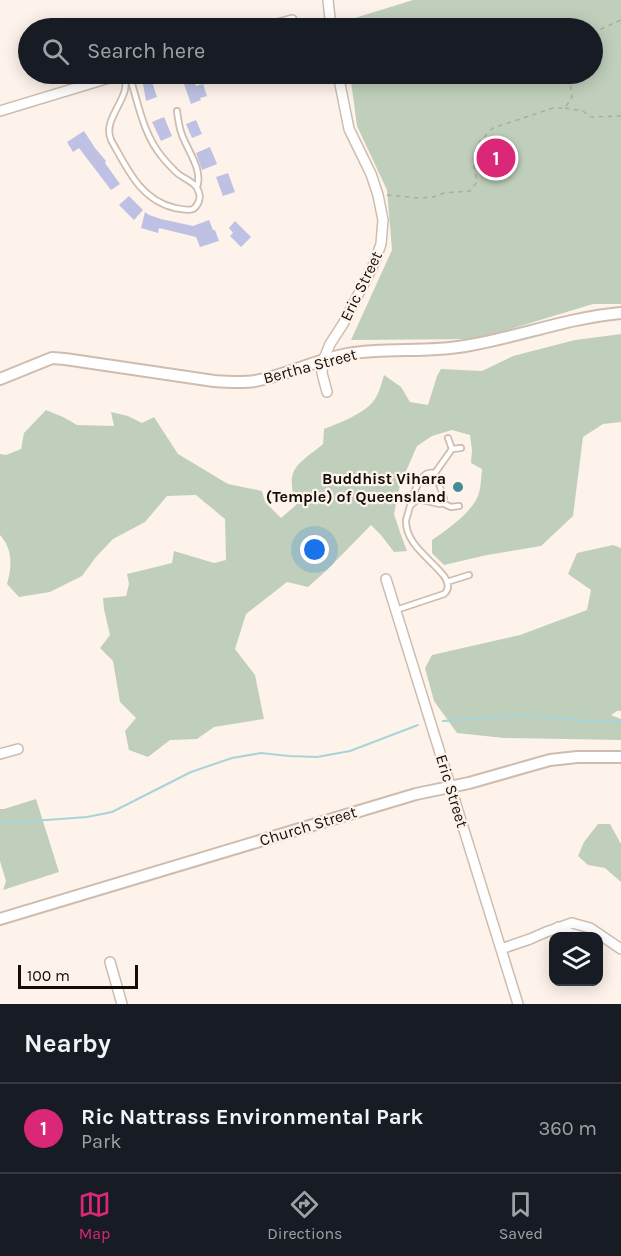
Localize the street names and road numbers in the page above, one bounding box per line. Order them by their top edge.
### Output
street label: Eric Street [336,248,386,324]
street label: Bertha Street [261,344,359,388]
street label: Eric Street [432,752,472,830]
street label: Church Street [257,802,359,850]

